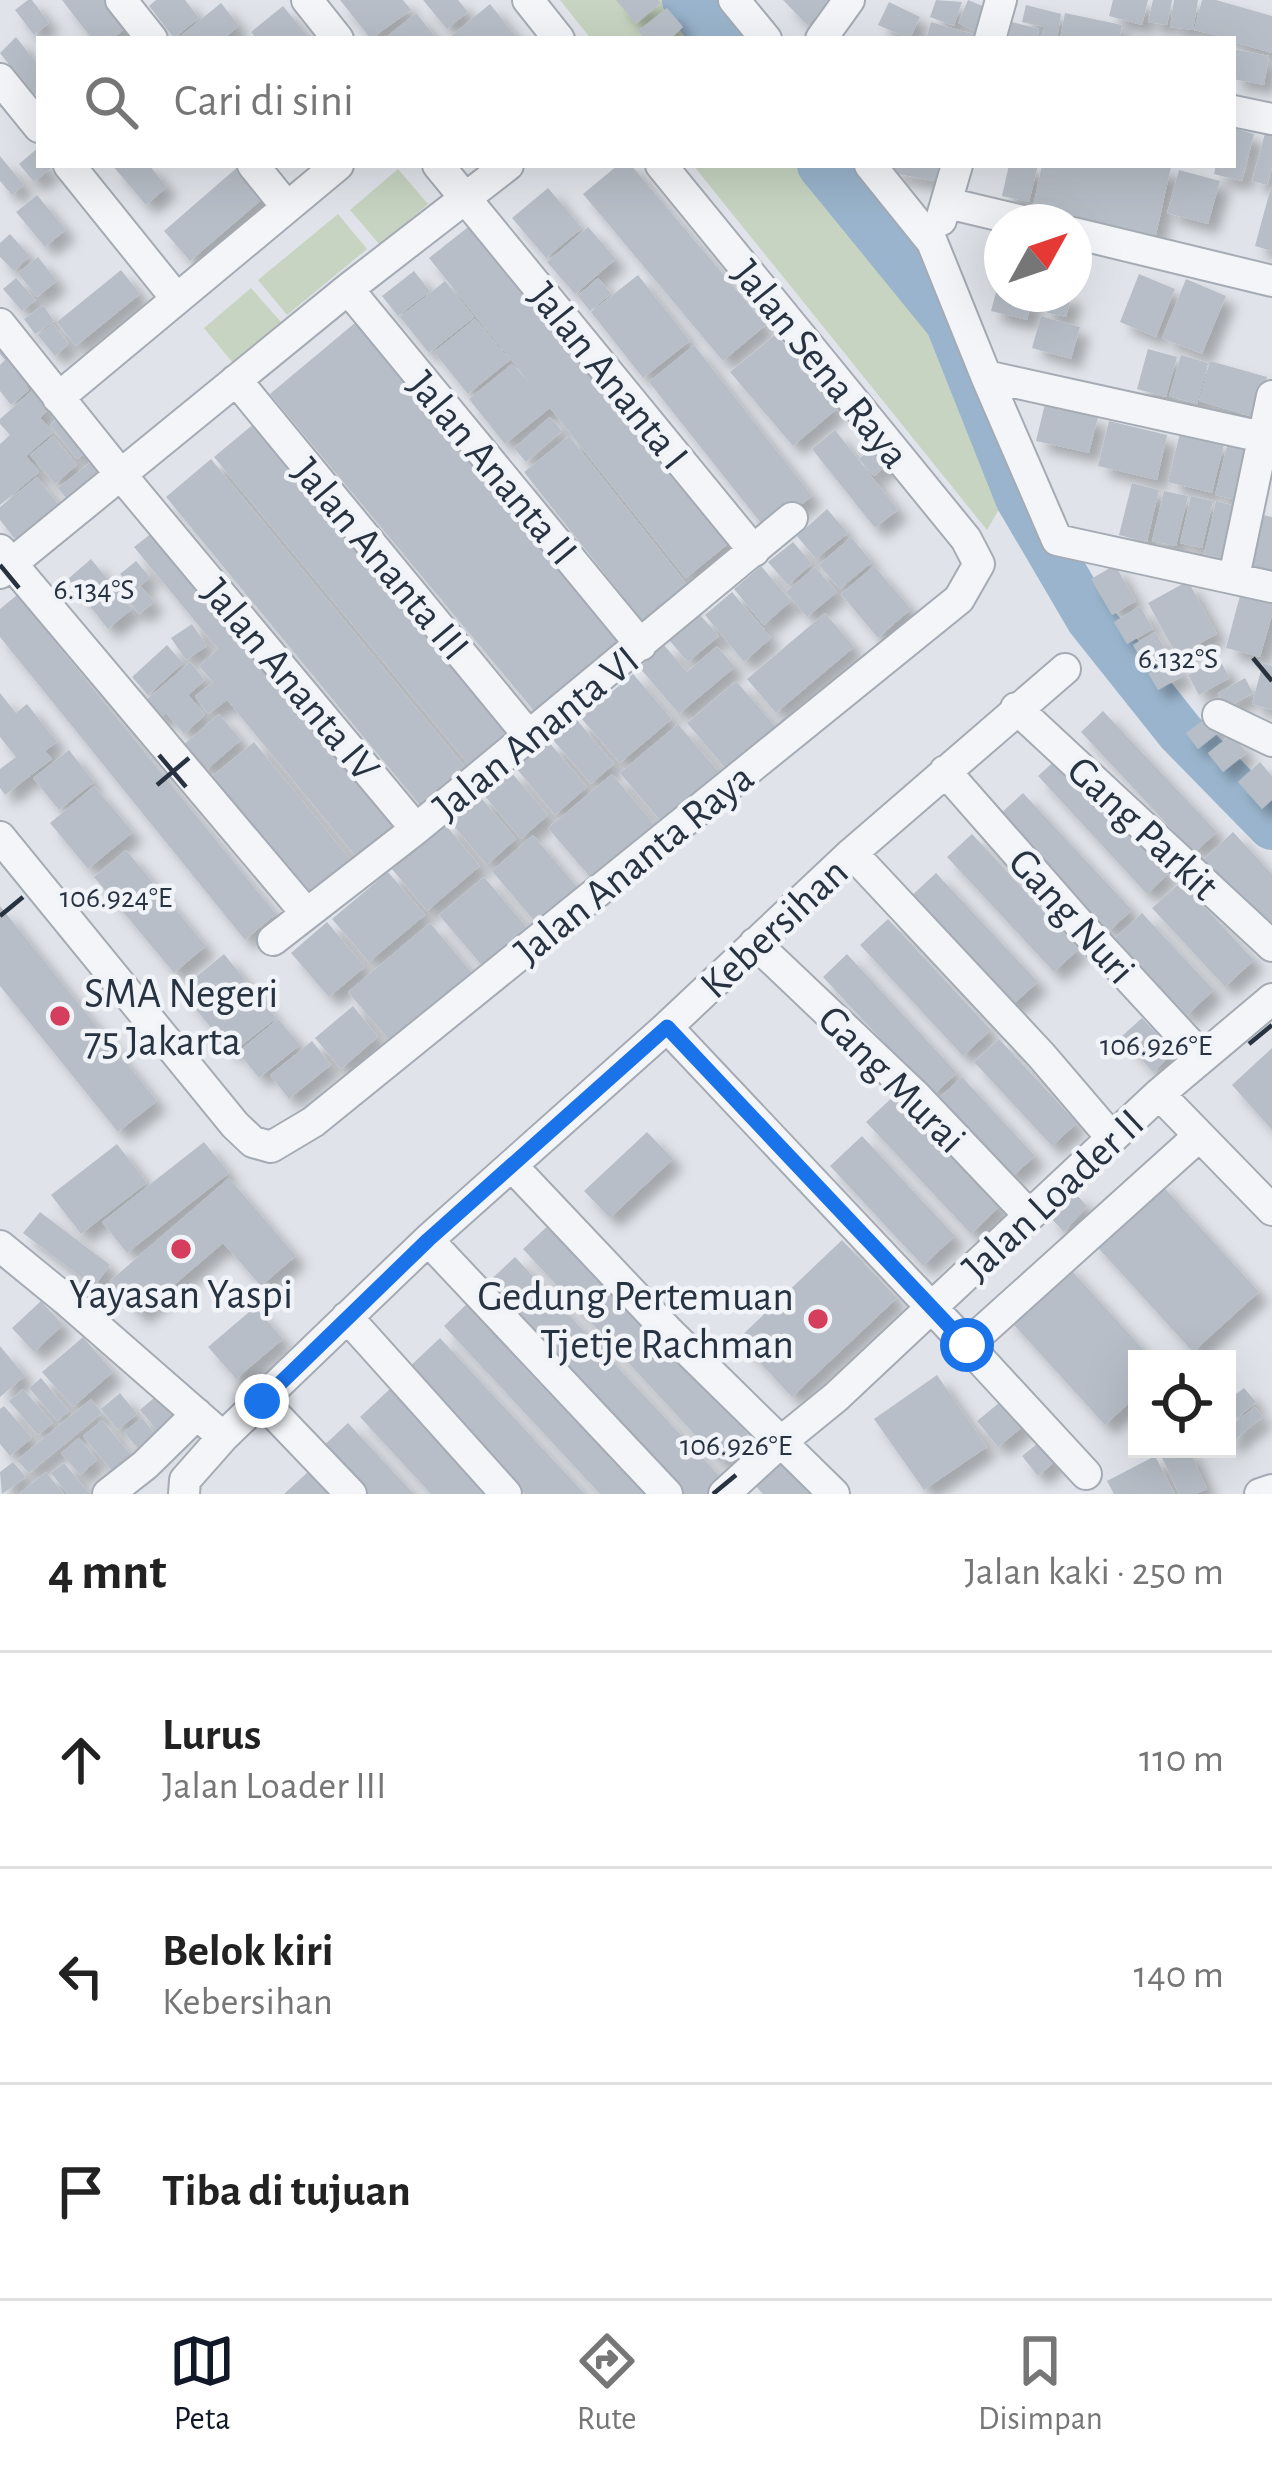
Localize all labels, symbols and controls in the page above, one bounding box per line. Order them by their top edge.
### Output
search box [36,36,1236,168]
icon: search [78,69,144,135]
text: Cari di sini [174,79,354,124]
north arrow [984,204,1092,312]
street label: Jalan Sena Raya [724,252,917,476]
street label: Jalan Ananta I [521,275,696,478]
street label: Jalan Ananta II [400,364,585,573]
street label: Jalan Ananta III [284,450,477,668]
street label: Jalan Ananta IV [194,571,387,790]
text: 6.134°S [53,575,135,605]
street label: Jalan Ananta VI [426,638,647,829]
text: 6.132°S [1138,644,1218,674]
street label: Gang Parkit [1059,749,1226,908]
street label: Jalan Ananta Raya [507,756,762,973]
street label: Gang Nuri [1000,841,1143,992]
street label: Kebersihan [693,850,856,1007]
text: 106.924°E [60,883,172,913]
place label: SMA Negeri 75 Jakarta [84,973,279,1063]
street label: Gang Murai [810,998,973,1161]
marker: SMA Negeri 75 Jakarta [47,1003,73,1029]
text: 106.926°E [1100,1031,1212,1061]
street label: Jalan Loader II [955,1101,1152,1289]
marker: Yayasan Yaspi [168,1236,194,1262]
place label: Yayasan Yaspi [69,1274,293,1316]
place label: Gedung Pertemuan Tjetje Rachman [478,1276,794,1366]
marker: Gedung Pertemuan Tjetje Rachman [805,1306,831,1332]
route start [940,1318,994,1372]
map controls [1128,1350,1236,1458]
button: locate [1128,1350,1236,1458]
route end [235,1374,289,1428]
text: 106.926°E [680,1431,792,1461]
text: 4 mnt [48,1547,166,1598]
text: Jalan kaki · 250 m [965,1553,1224,1592]
text: Lurus [162,1713,261,1758]
icon: ahead [48,1727,114,1793]
text: 110 m [1139,1740,1224,1779]
text: Jalan Loader III [162,1767,387,1806]
text: Belok kiri [162,1929,333,1974]
icon: left [48,1943,114,2009]
text: 140 m [1134,1956,1224,1995]
text: Kebersihan [162,1983,333,2022]
icon: arrive [48,2159,114,2225]
text: Tiba di tujuan [162,2169,411,2214]
tab: Peta [169,2328,235,2440]
tab: Rute [574,2328,640,2440]
tab: Disimpan [978,2328,1103,2440]

